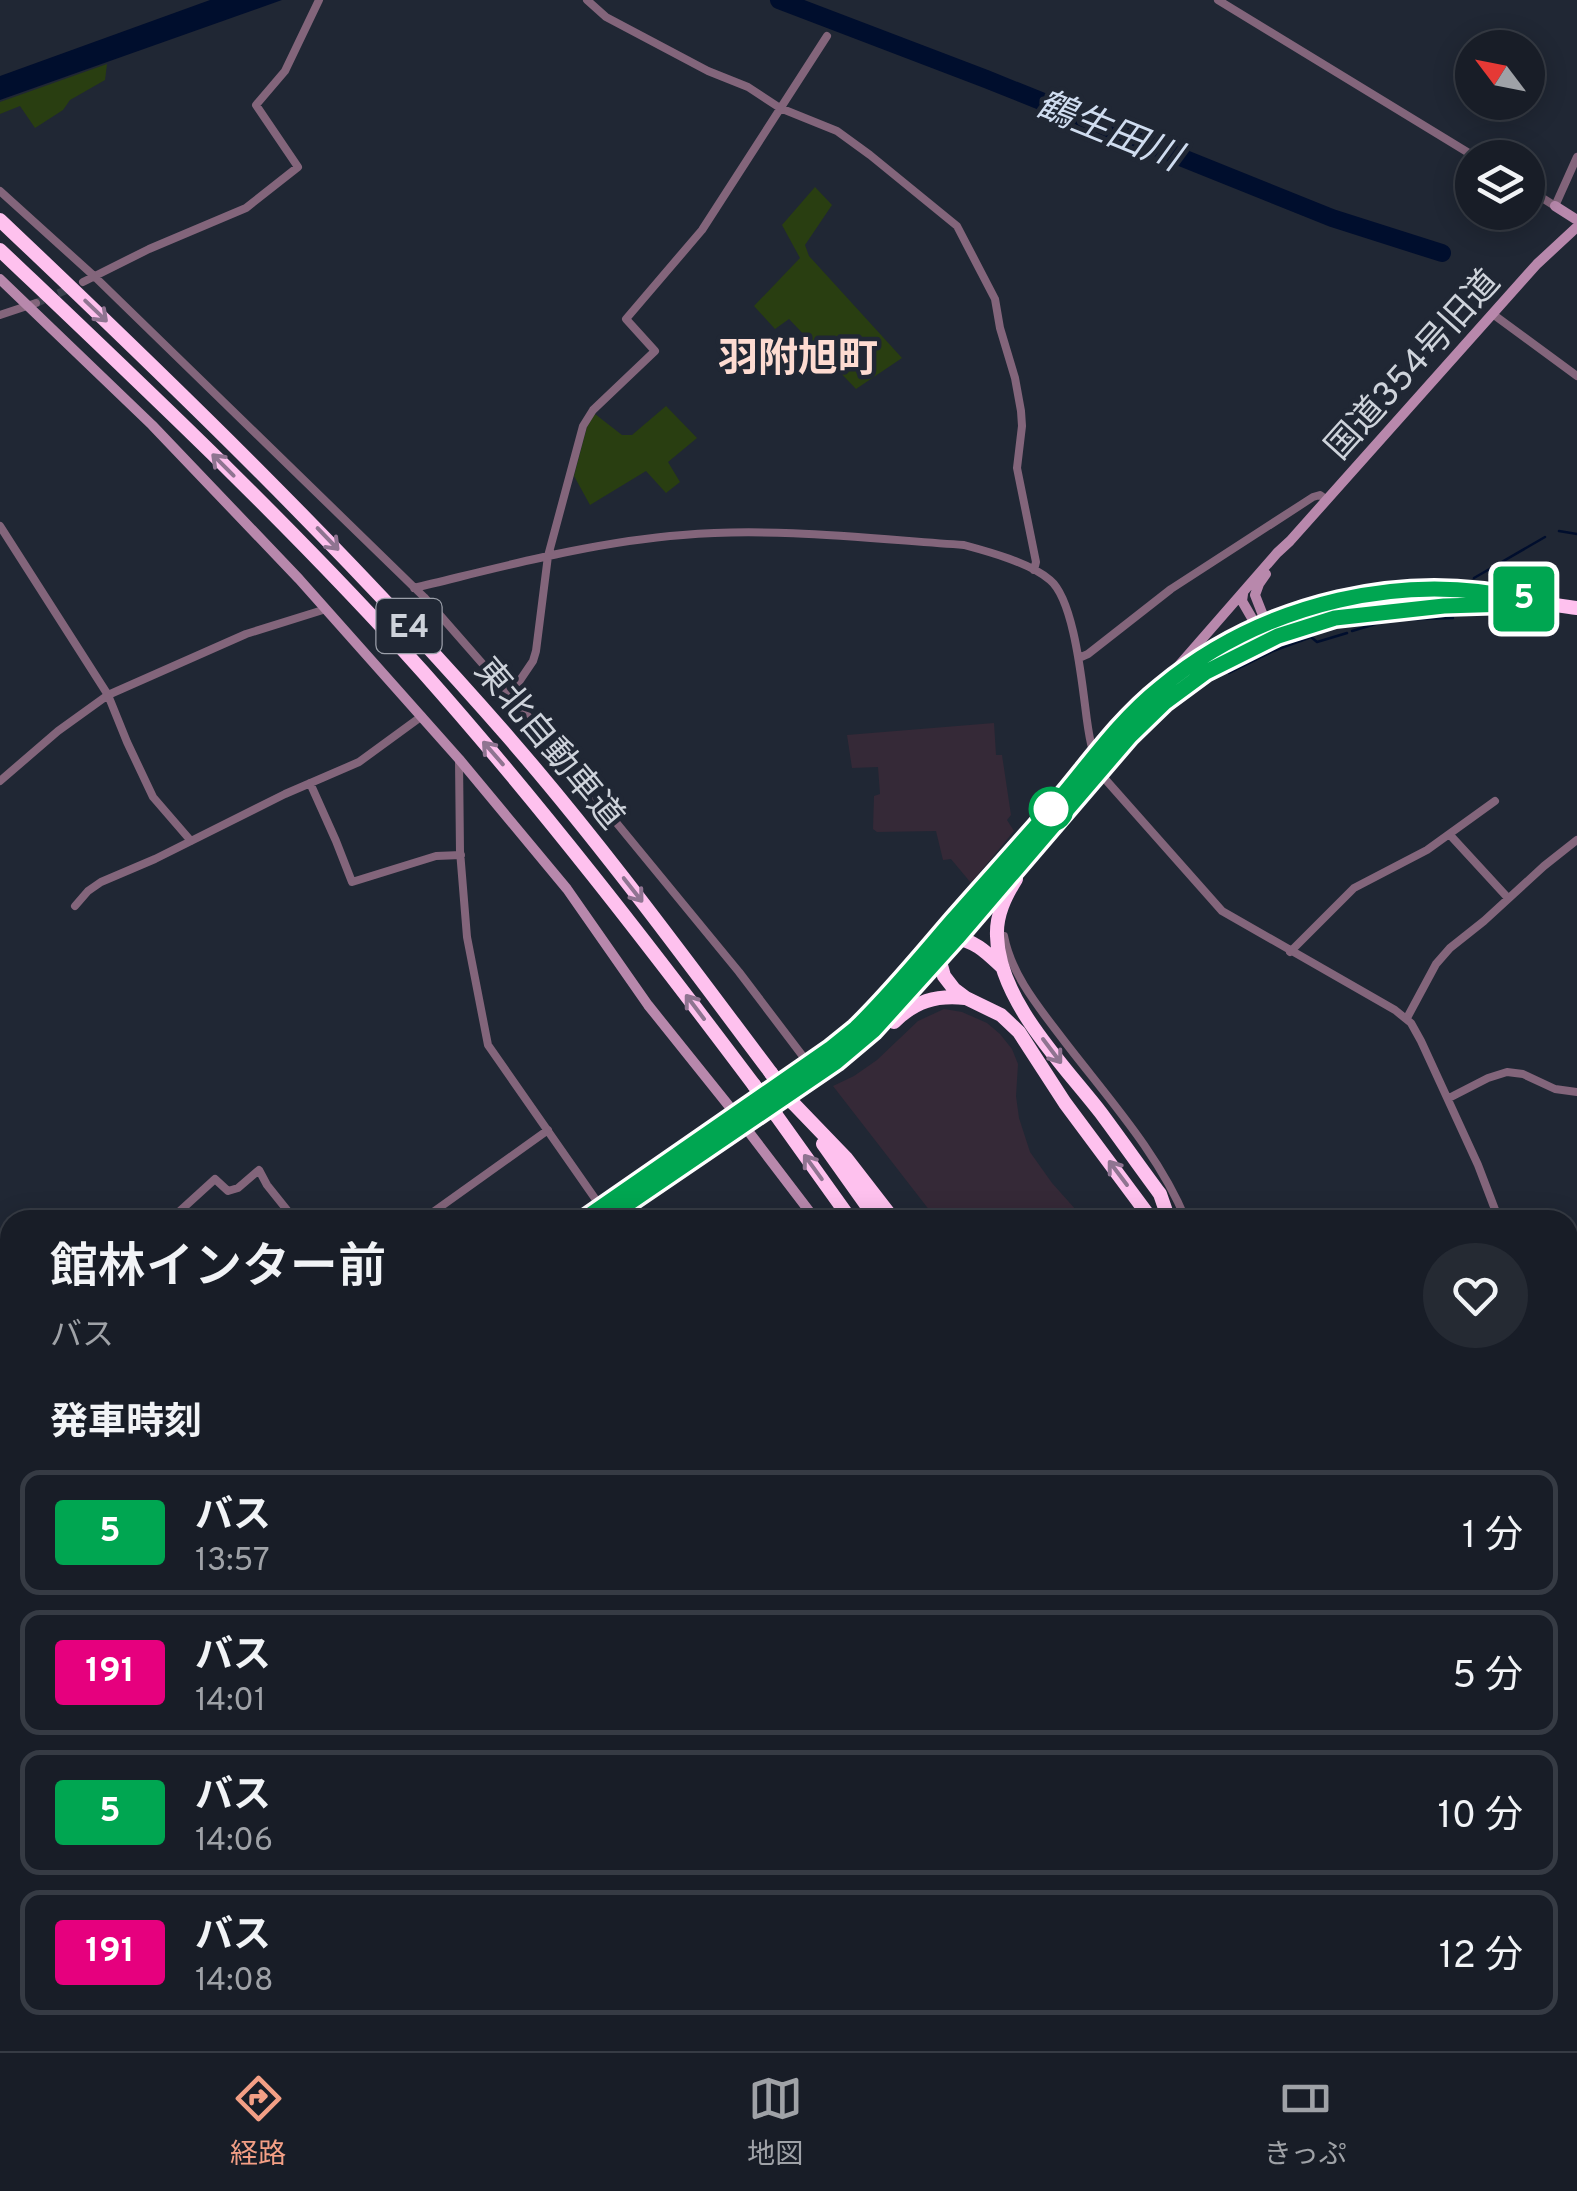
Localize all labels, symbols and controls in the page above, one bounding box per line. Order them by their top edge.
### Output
north arrow [1455,30,1545,120]
map controls [1455,30,1545,230]
water label: 鶴生田川 [1028,82,1191,186]
button: layers [1455,140,1545,230]
street label: 国道354号旧道 [1318,262,1511,470]
one-way arrow [83,299,108,322]
district label: 羽附旭町 [718,336,878,386]
one-way arrow [212,453,236,477]
one-way arrow [316,527,340,551]
line badge: 5 [1492,566,1556,632]
text: 5 [1513,577,1535,621]
road number: E4 [376,599,442,653]
street label: 東北自動車道 [463,650,632,840]
one-way arrow [482,741,505,766]
unlabelled marker [1030,788,1072,830]
one-way arrow [622,876,643,903]
one-way arrow [685,994,706,1021]
one-way arrow [1042,1037,1063,1064]
one-way arrow [803,1154,824,1182]
one-way arrow [1108,1160,1129,1187]
text: 館林インター前 [50,1240,386,1300]
button: heart [1423,1243,1528,1348]
text: バス [50,1317,114,1357]
text: 発車時刻 [50,1400,202,1449]
text: バス [195,1493,271,1542]
text: 5 [99,1510,121,1554]
text: 1 分 [1462,1513,1523,1562]
text: 13:57 [195,1542,270,1582]
text: バス [195,1633,271,1682]
text: 191 [85,1650,135,1694]
text: 5 分 [1452,1653,1523,1702]
text: 14:01 [195,1682,266,1722]
text: バス [195,1773,271,1822]
text: 5 [99,1790,121,1834]
text: 10 分 [1437,1793,1523,1842]
text: 14:06 [195,1822,273,1862]
text: バス [195,1913,271,1962]
text: 191 [85,1930,135,1974]
text: 12 分 [1439,1933,1523,1982]
text: 14:08 [195,1962,273,2002]
tab: 経路 [230,2071,286,2174]
tab: 地図 [747,2071,803,2174]
tab: きっぷ [1264,2071,1347,2174]

